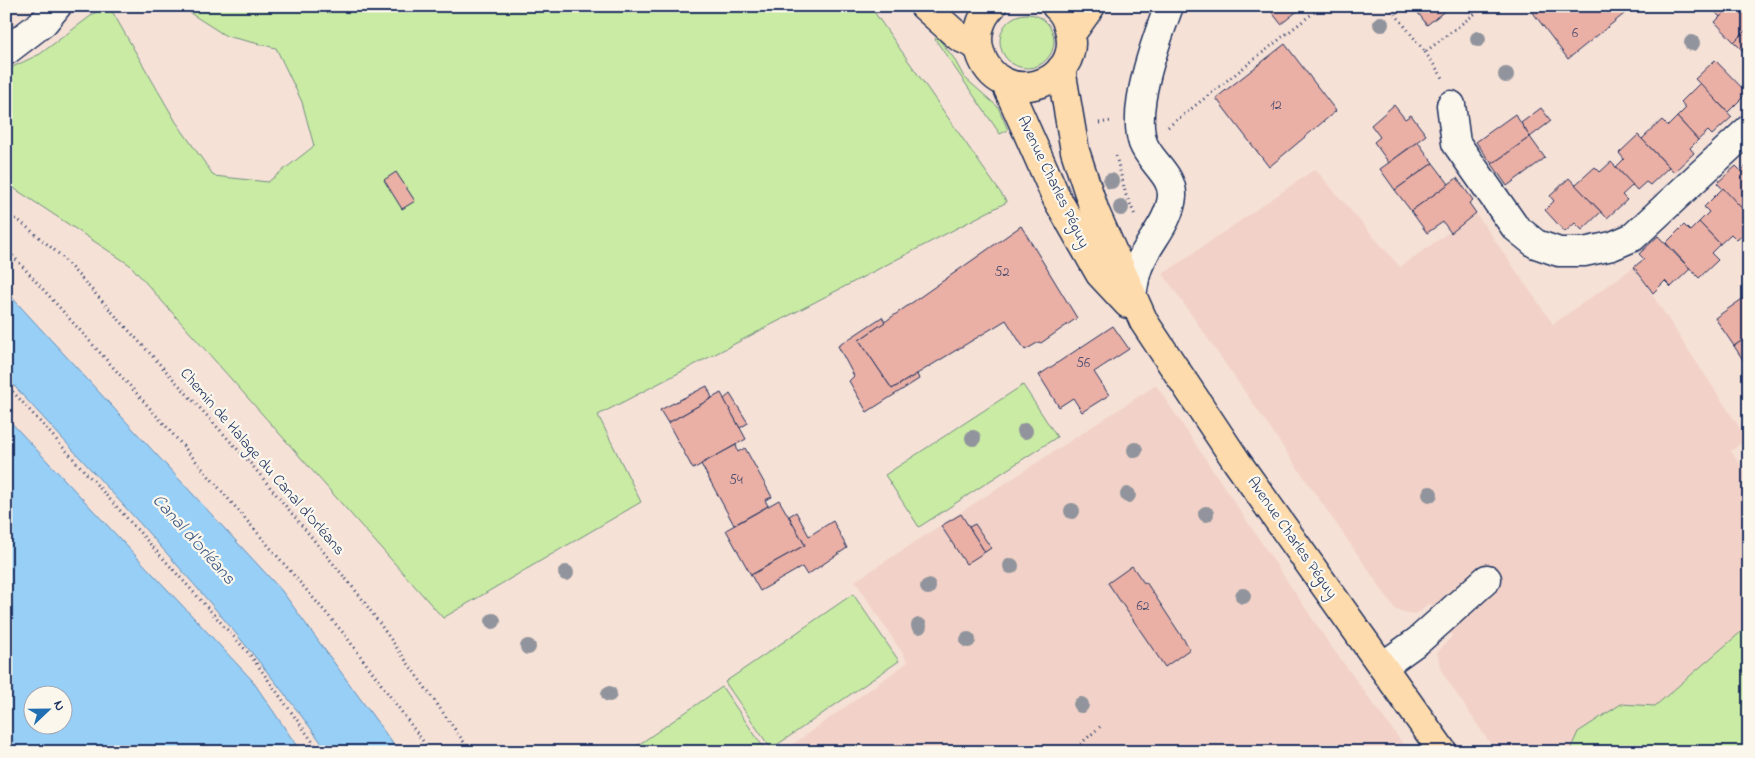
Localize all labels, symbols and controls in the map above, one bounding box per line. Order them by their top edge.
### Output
house number: 6 [1572,23,1578,44]
house number: 12 [1270,95,1282,116]
street label: Avenue Charles Péguy [1011,112,1096,252]
house number: 52 [995,262,1010,283]
house number: 56 [1076,353,1090,374]
street label: Chemin de Halage du Canal d'Orléans [175,364,349,560]
house number: 54 [729,470,743,491]
street label: Avenue Charles Péguy [1241,472,1343,604]
water label: Canal d'Orléans [147,490,239,590]
house number: 62 [1136,596,1150,617]
north arrow [22,686,72,736]
text: N [47,697,70,714]

